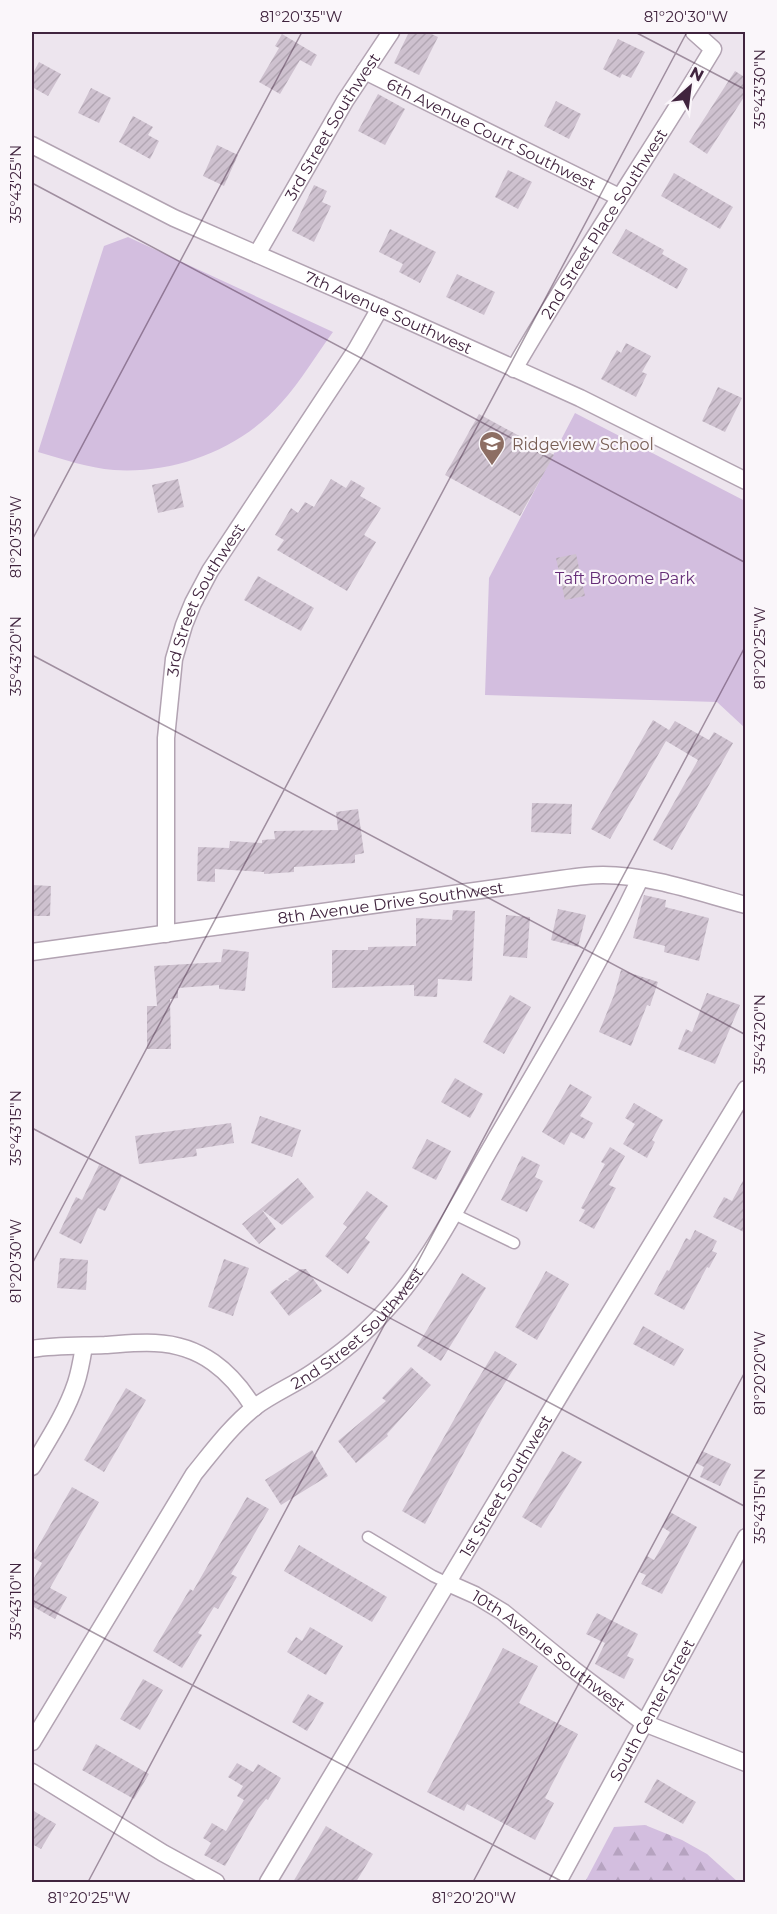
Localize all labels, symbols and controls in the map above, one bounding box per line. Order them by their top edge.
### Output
text: 81°20'35"W [260,7,343,26]
text: 81°20'30"W [644,7,728,26]
street label: 3rd Street Southwest [281,49,384,203]
text: 35°43'30"N [750,49,769,129]
north arrow [660,57,720,117]
text: N [687,63,707,86]
street label: 6th Avenue Court Southwest [384,74,599,194]
street label: 2nd Street Place Southwest [537,124,671,322]
text: 35°43'25"N [6,145,25,223]
street label: 7th Avenue Southwest [302,267,476,358]
school or university icon: Ridgeview School [477,429,507,467]
place label: Ridgeview School [512,435,654,454]
text: 81°20'35"W [6,495,25,578]
street label: 3rd Street Southwest [163,519,249,678]
park label: Taft Broome Park [555,569,695,588]
text: 81°20'25"W [750,606,769,689]
text: 35°43'20"N [6,616,25,696]
street label: 8th Avenue Drive Southwest [276,877,505,928]
text: 35°43'20"N [750,994,769,1074]
text: 35°43'15"N [6,1090,25,1166]
text: 81°20'30"W [6,1219,25,1303]
street label: 2nd Street Southwest [287,1263,427,1393]
text: 81°20'20"W [750,1330,769,1415]
street label: 1st Street Southwest [456,1411,556,1560]
text: 35°43'15"N [750,1468,769,1544]
text: 35°43'10"N [6,1562,25,1640]
street label: 10th Avenue Southwest [469,1586,630,1715]
street label: South Center Street [606,1635,698,1784]
text: 81°20'25"W [48,1888,131,1907]
text: 81°20'20"W [432,1888,517,1907]

